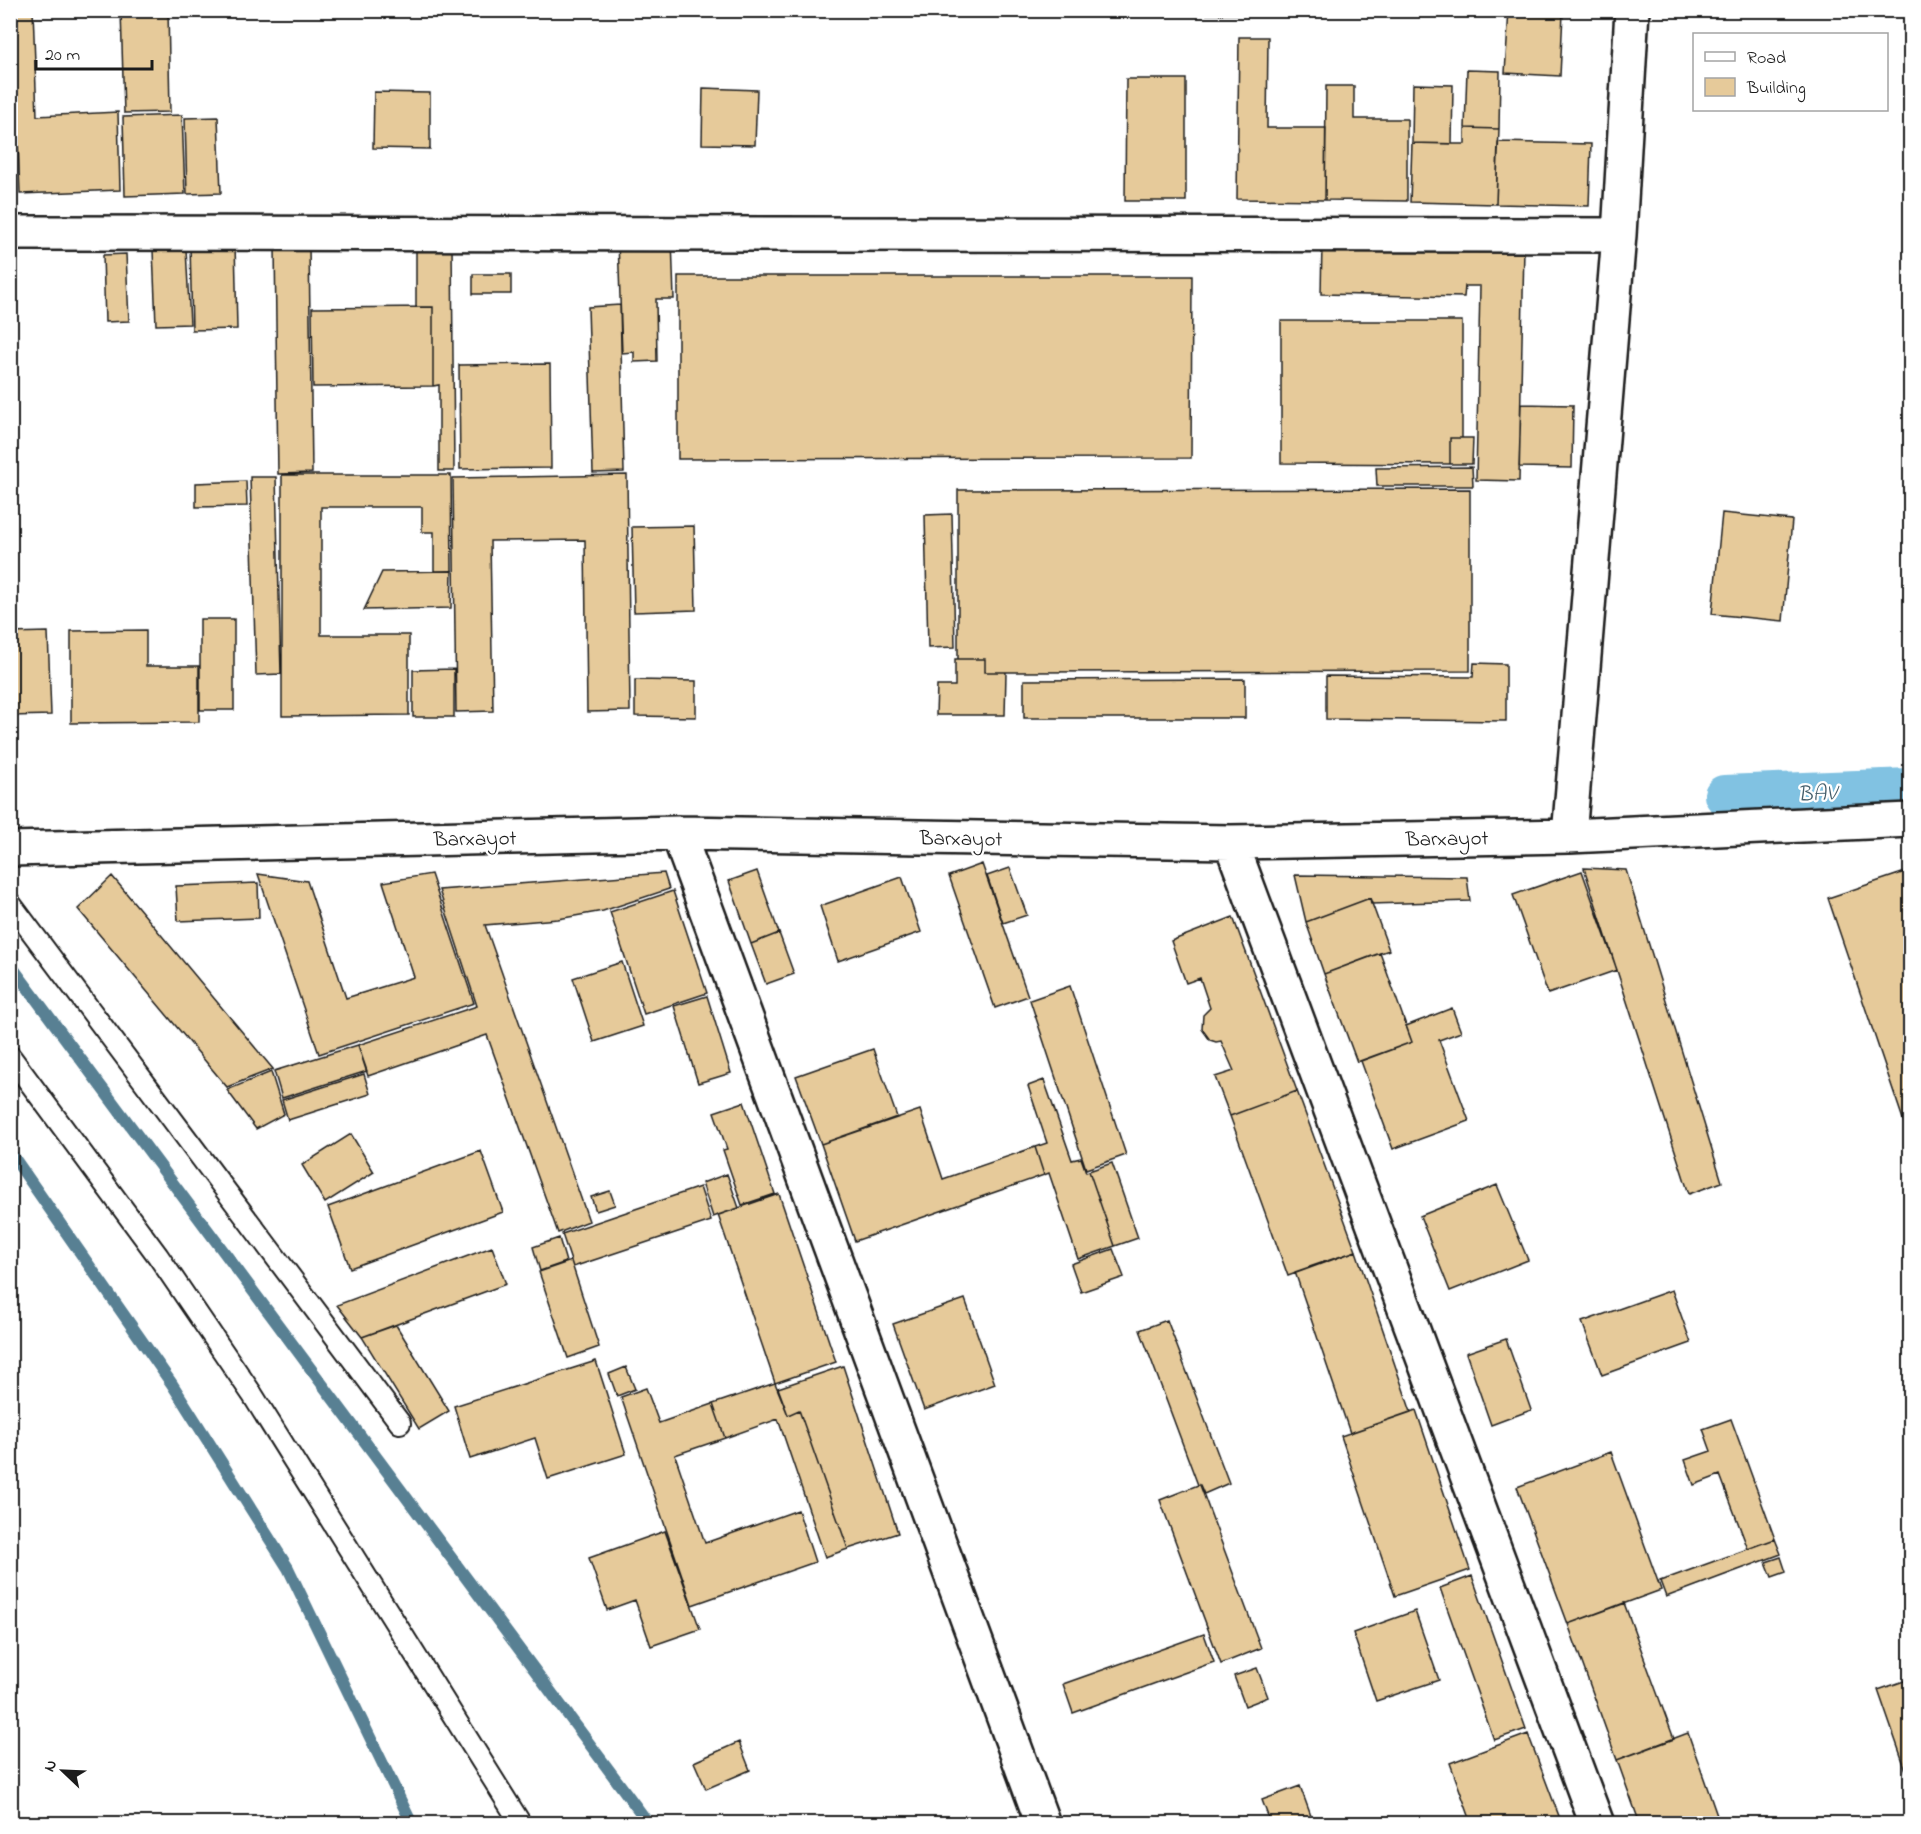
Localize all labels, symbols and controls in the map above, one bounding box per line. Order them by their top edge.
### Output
scale bar [36,33,152,71]
legend [1693,33,1888,111]
text: 20 m [45,43,80,69]
text: Road [1747,46,1786,72]
text: Building [1746,76,1806,103]
water label: BAV [1797,778,1841,812]
street label: Barxayot [432,824,517,858]
street label: Barxayot [918,824,1003,858]
street label: Barxayot [1404,824,1489,858]
north arrow [33,1741,93,1801]
text: N [38,1756,64,1776]

